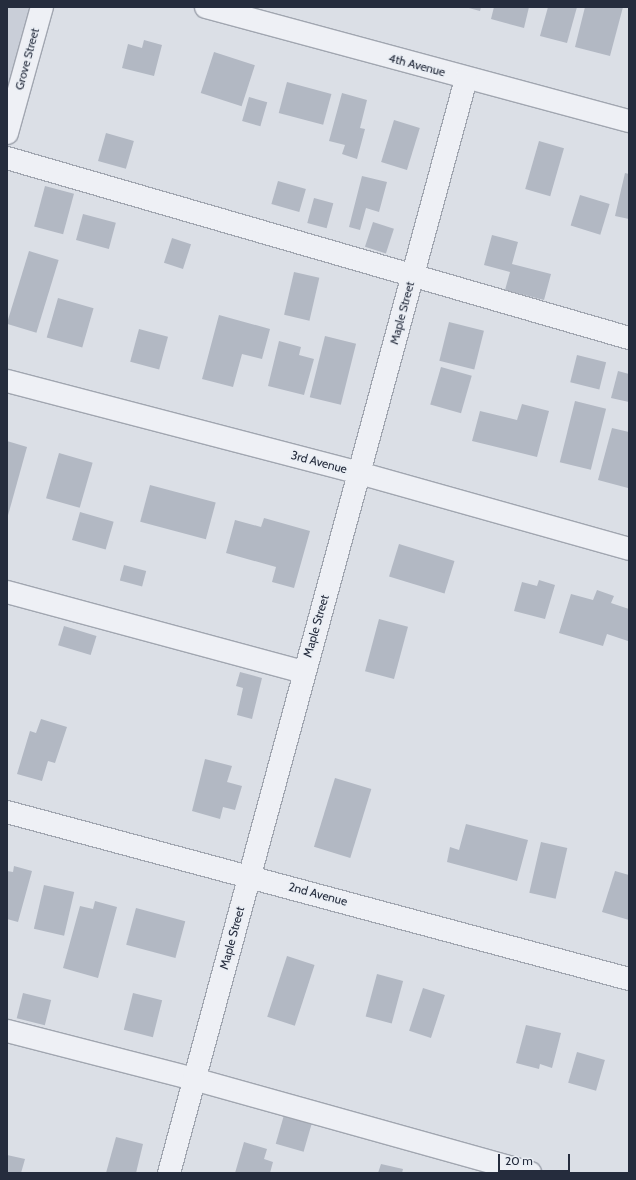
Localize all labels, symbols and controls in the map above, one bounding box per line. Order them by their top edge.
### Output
street label: Grove Street [12,26,42,92]
street label: 4th Avenue [387,51,447,79]
street label: Maple Street [387,280,417,346]
street label: 3rd Avenue [289,448,349,476]
street label: Maple Street [300,593,332,659]
street label: 2nd Avenue [287,879,349,909]
street label: Maple Street [217,905,247,971]
scale bar [500,1146,572,1172]
text: 20 m [505,1153,533,1168]

